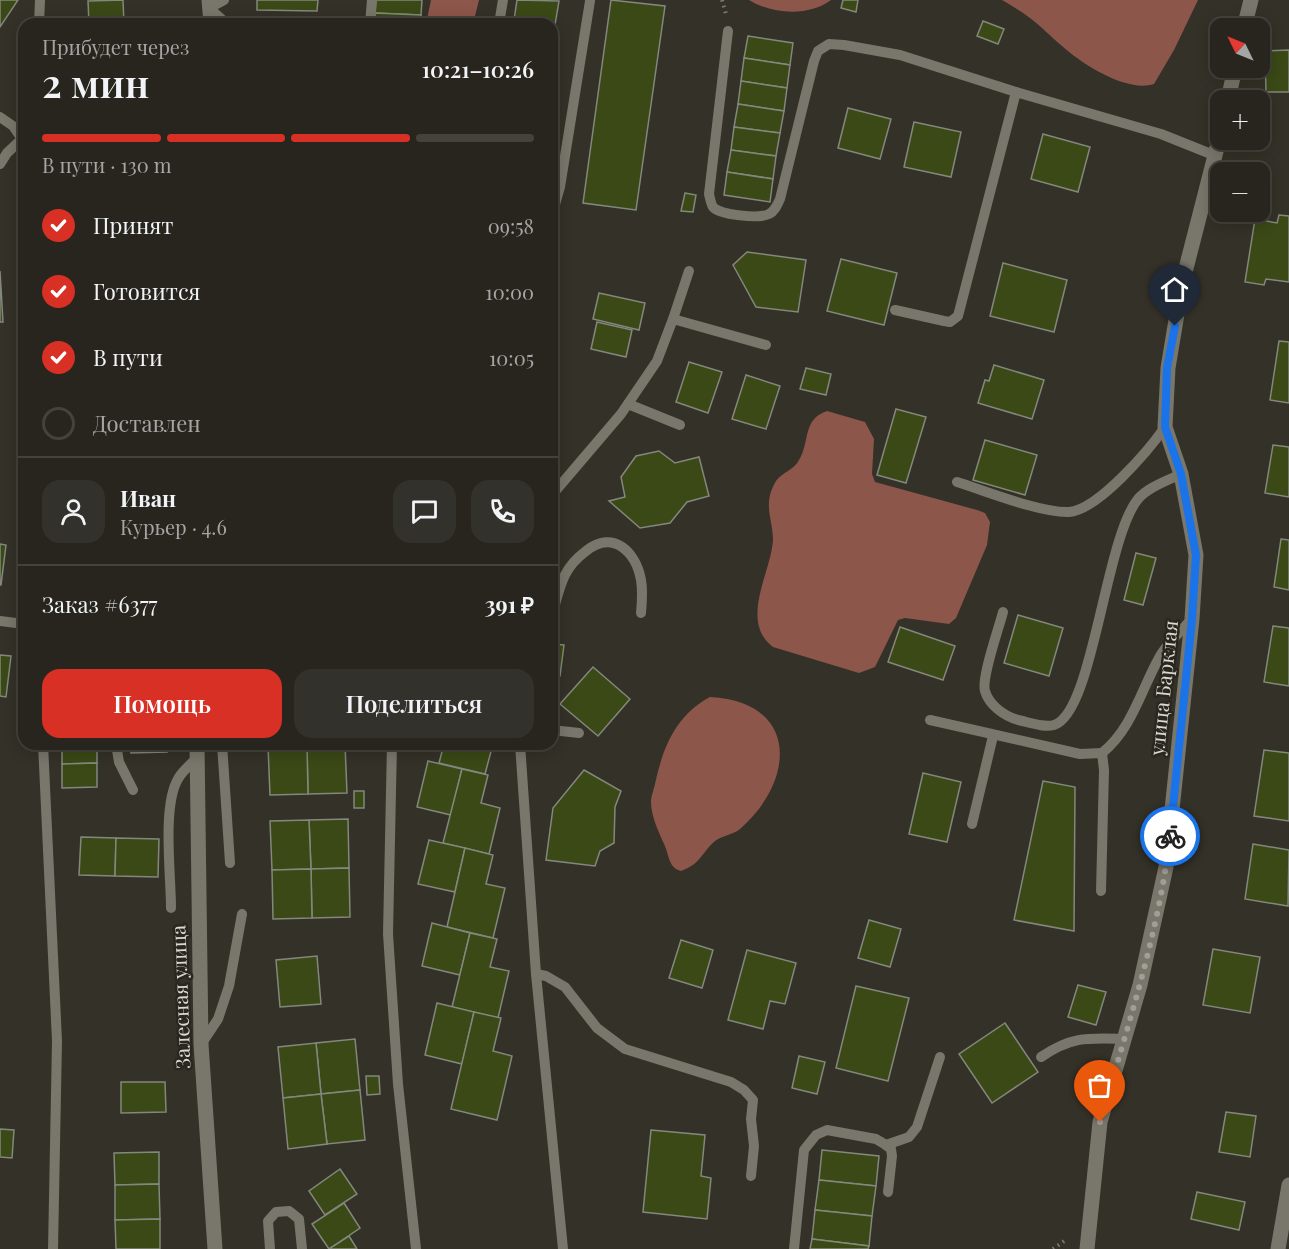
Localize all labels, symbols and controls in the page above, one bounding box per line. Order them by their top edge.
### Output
north arrow [1210,18,1270,78]
map controls [1210,18,1270,222]
text: Прибудет через [42,33,189,60]
text: 10:21–10:26 [422,54,534,84]
text: 2 мин [42,56,149,108]
button: + [1210,90,1270,150]
text: В пути · 130 m [42,151,171,178]
button: − [1210,162,1270,222]
icon: check [42,209,75,242]
text: Принят [93,210,173,240]
text: 09:58 [488,212,534,239]
pin [1149,264,1200,326]
icon: home [1158,273,1191,306]
icon: check [42,275,75,308]
text: Готовится [93,276,200,306]
text: 10:00 [485,278,534,305]
icon: check [42,341,75,374]
text: В пути [93,342,163,372]
text: 10:05 [489,344,534,371]
text: Доставлен [93,408,201,438]
button: person [42,480,105,543]
button: chat [393,480,456,543]
button: phone [471,480,534,543]
text: Иван [120,483,176,513]
text: Курьер · 4.6 [120,513,227,540]
text: Заказ #6377 [42,589,158,619]
text: 391 ₽ [485,589,534,619]
street label: улица Барклая [1142,619,1183,758]
button: Помощь [42,669,282,738]
button: Поделиться [294,669,534,738]
courier [1140,806,1200,866]
icon: bike [1154,820,1187,853]
street label: Залесная улица [163,925,196,1069]
pin [1074,1060,1125,1122]
icon: bag [1083,1069,1116,1102]

